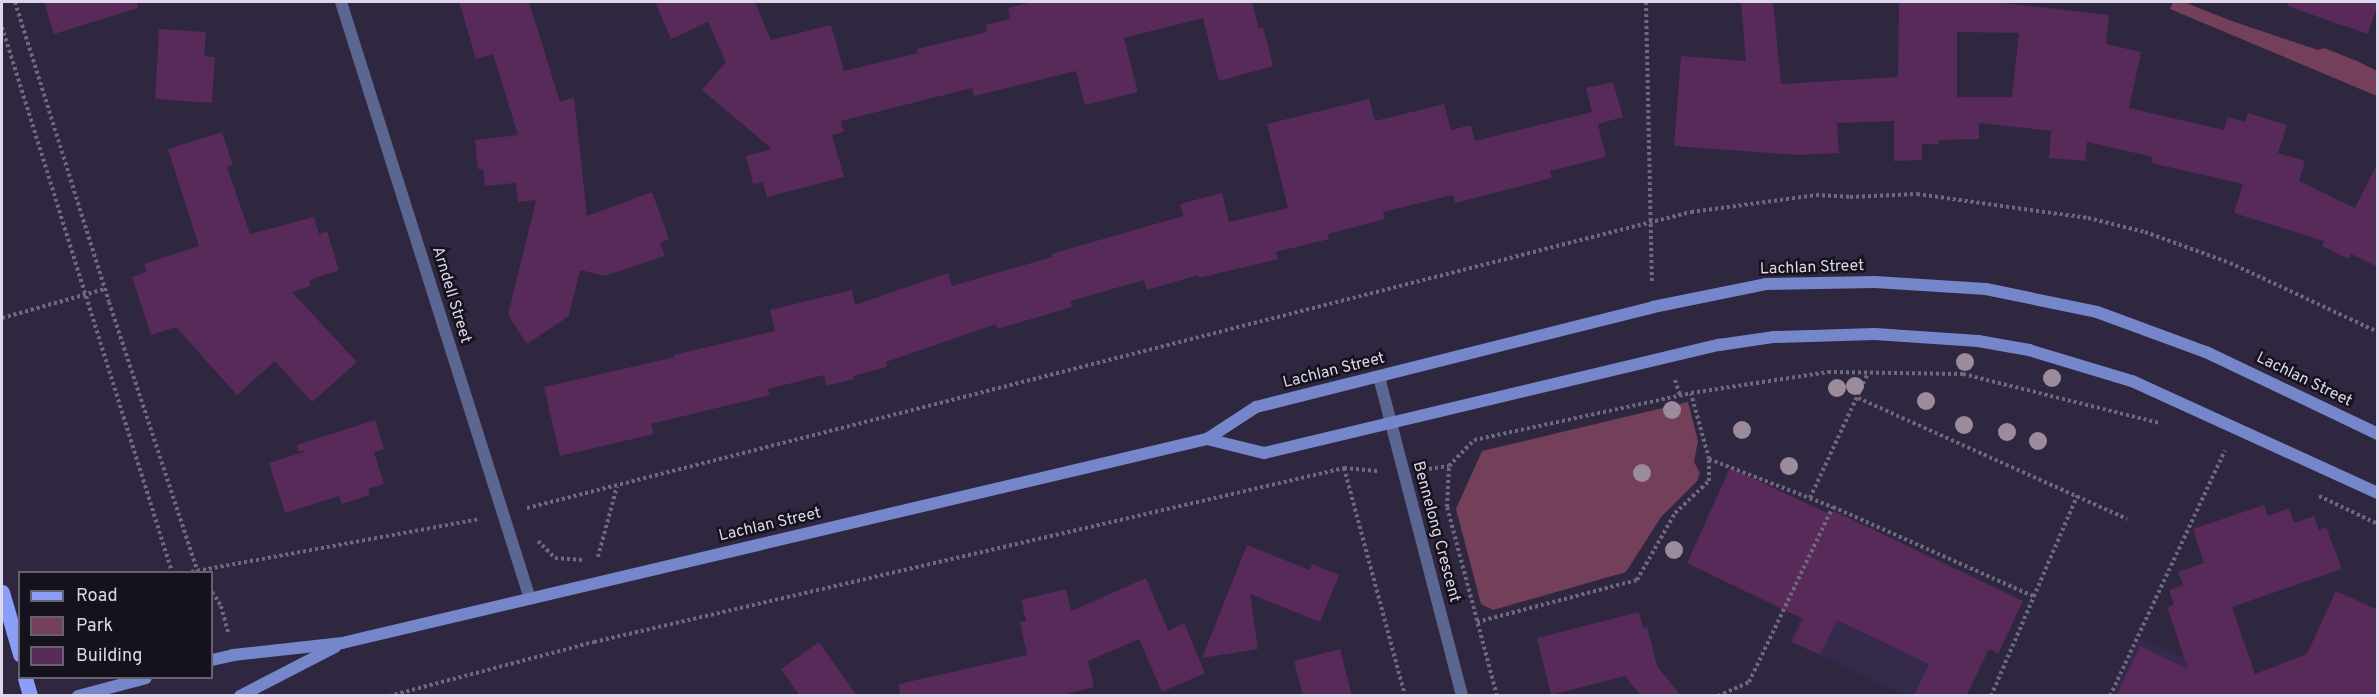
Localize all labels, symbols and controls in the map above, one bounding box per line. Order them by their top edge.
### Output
street label: Arndell Street [427,244,475,346]
street label: Lachlan Street [1760,257,1864,279]
street label: Lachlan Street [1281,349,1387,393]
street label: Lachlan Street [2253,349,2355,411]
street label: Bennelong Crescent [1408,459,1464,605]
street label: Lachlan Street [717,504,823,546]
legend [18,571,213,679]
text: Road [76,585,118,608]
text: Park [76,615,113,638]
text: Building [76,645,142,668]

